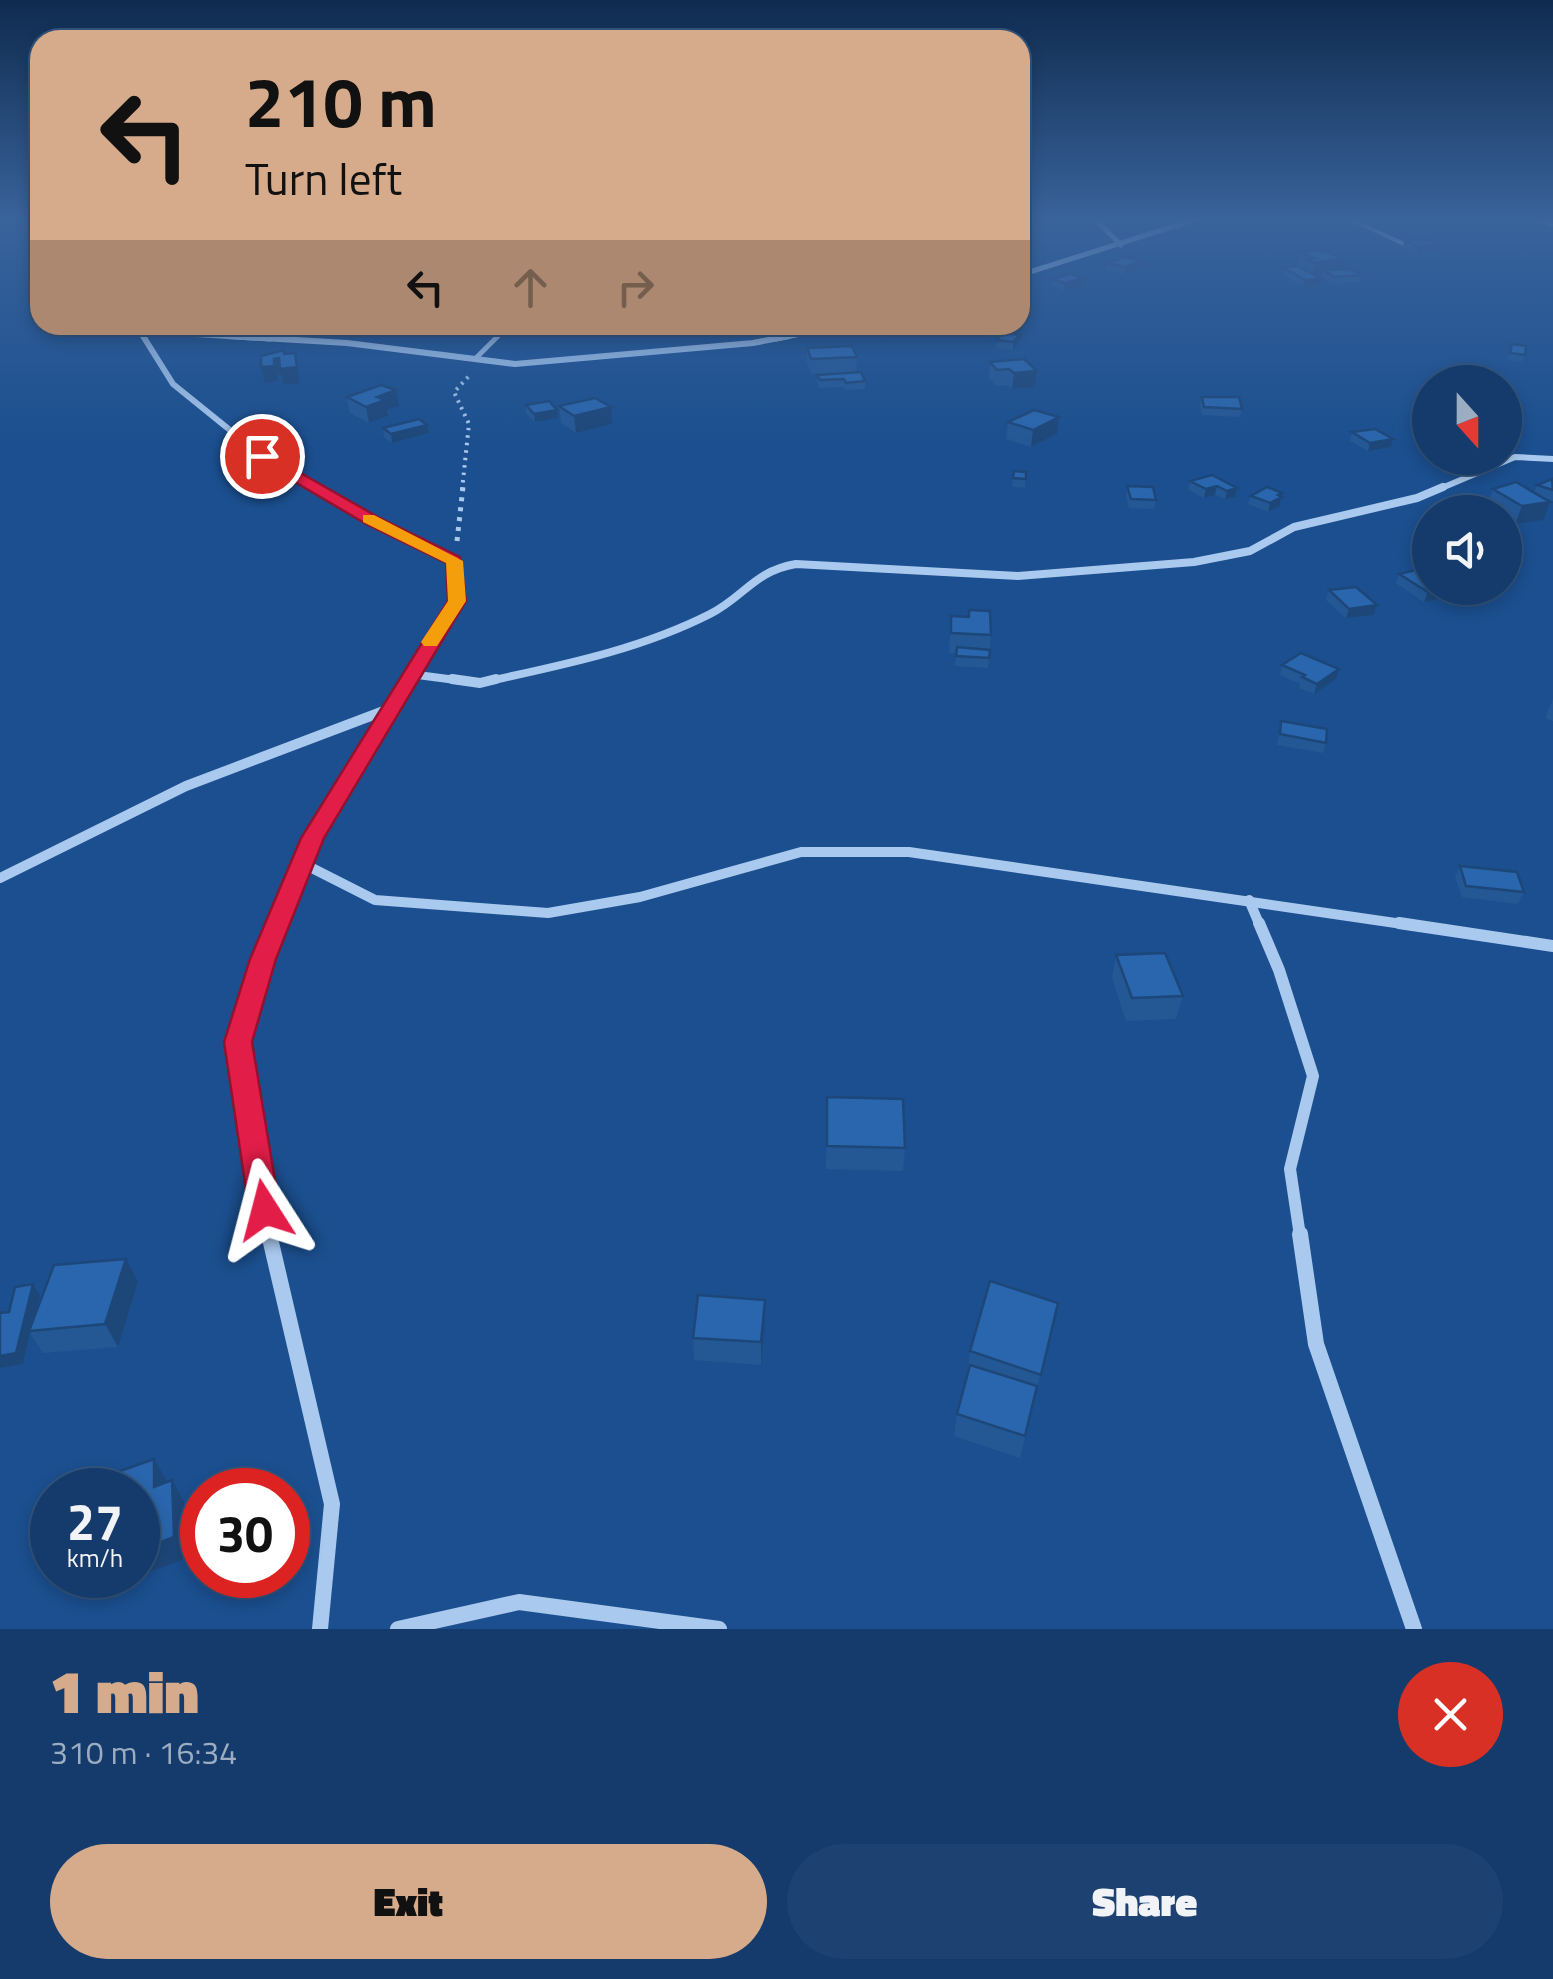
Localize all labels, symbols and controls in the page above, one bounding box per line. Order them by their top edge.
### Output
text: 210 m [245,48,437,154]
icon: left [80,70,210,200]
text: Turn left [245,144,402,212]
icon: left [398,260,453,315]
icon: ahead [503,260,558,315]
icon: right [608,260,663,315]
north arrow [1412,365,1522,475]
map controls [1412,365,1522,605]
pin [220,414,305,499]
icon: arrive [235,429,290,484]
button: sound [1412,495,1522,605]
position arrow [213,1158,317,1262]
speed limit sign: 30 [180,1468,310,1598]
text: 27 [67,1483,123,1559]
text: km/h [67,1539,123,1577]
text: 1 min [50,1645,199,1736]
button: close [1398,1662,1503,1767]
text: 310 m · 16:34 [50,1728,237,1776]
button: Exit [50,1844,767,1959]
button: Share [787,1844,1503,1959]

